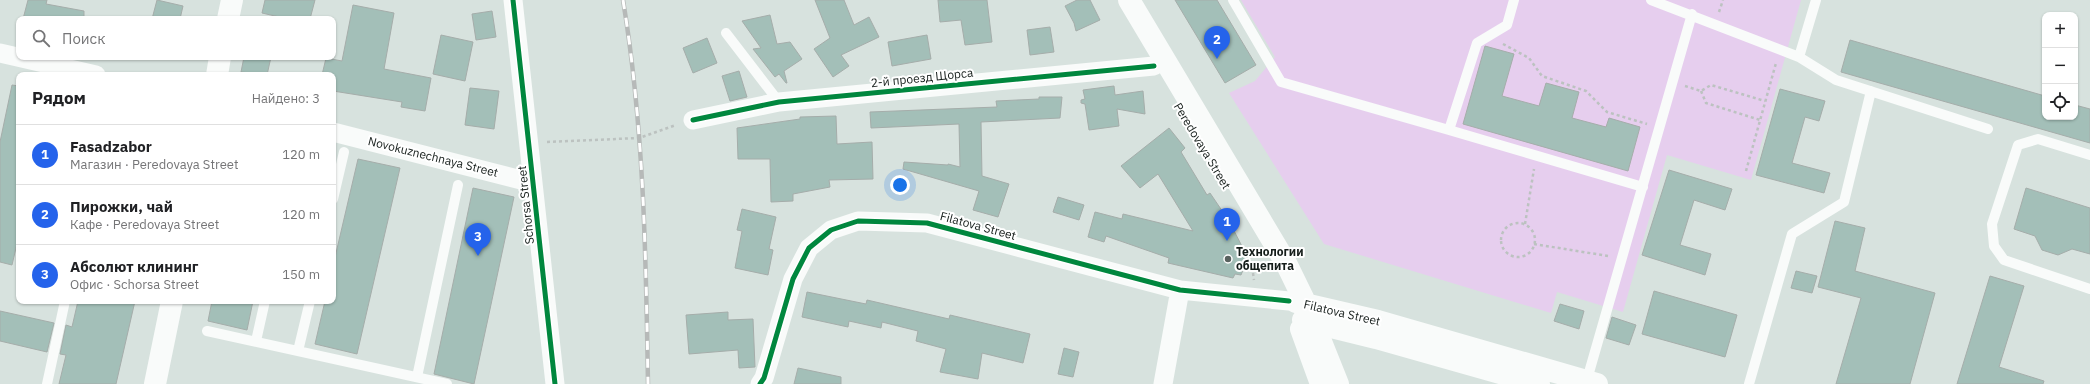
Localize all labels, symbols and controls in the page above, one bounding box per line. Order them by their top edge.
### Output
map controls [2042,12,2078,120]
button: + [2042,12,2078,48]
search box [16,16,336,60]
pin: 2 [1204,26,1230,59]
icon: search [30,27,52,49]
text: Поиск [62,29,105,48]
button: − [2042,48,2078,84]
street label: 2-й проезд Щорса [870,65,975,90]
button: locate [2042,84,2078,120]
text: Рядом [32,87,86,109]
text: Найдено: 3 [252,90,320,107]
street label: Peredovaya Street [1171,100,1234,192]
street label: Novokuznechnaya Street [366,133,500,180]
text: Fasadzabor [70,137,152,156]
text: 1 [41,146,49,163]
text: 120 m [282,146,320,163]
text: Магазин · Peredovaya Street [70,156,239,173]
street label: Schorsa Street [514,165,537,245]
your location [890,175,910,195]
text: Пирожки, чай [70,197,173,216]
text: 2 [41,206,49,223]
text: 120 m [282,206,320,223]
street label: Filatova Street [938,208,1018,243]
pin: 1 [1214,208,1240,241]
text: Кафе · Peredovaya Street [70,216,219,233]
pin: 3 [465,223,491,256]
place label: Технологии общепита [1236,244,1304,273]
marker: Технологии общепита [1223,254,1233,264]
text: Абсолют клининг [70,257,198,276]
text: 3 [41,266,49,283]
text: 150 m [282,266,320,283]
text: Офис · Schorsa Street [70,276,199,293]
street label: Filatova Street [1302,296,1382,329]

